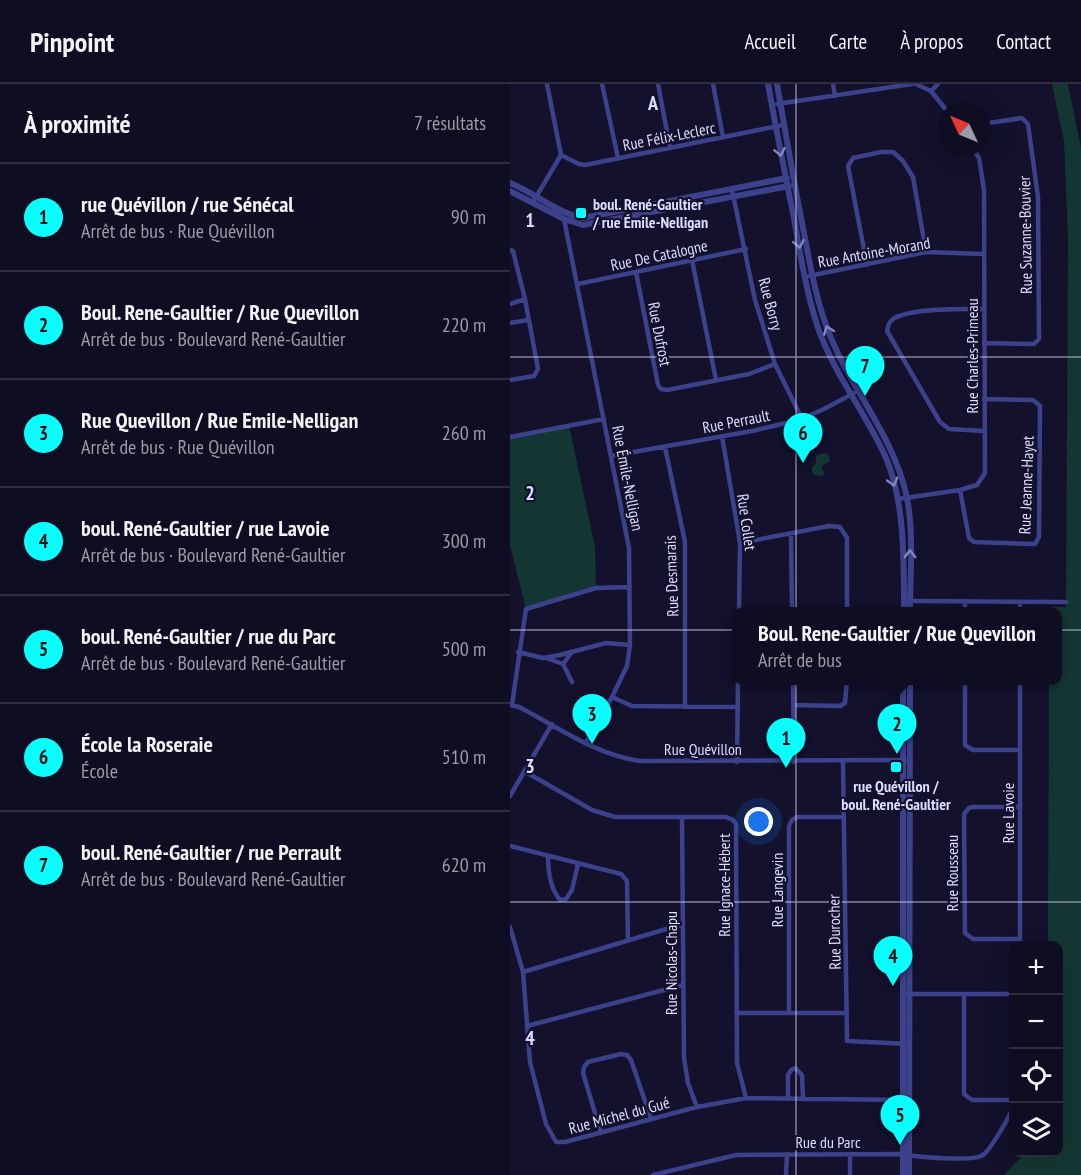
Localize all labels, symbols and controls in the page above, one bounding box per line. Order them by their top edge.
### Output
text: Pinpoint [30,23,114,60]
text: Accueil [744,28,796,55]
text: Carte [829,28,867,55]
text: À propos [900,28,963,55]
text: Contact [996,28,1051,55]
text: A [647,90,659,116]
north arrow [937,102,991,156]
text: À proximité [24,107,131,140]
text: 7 résultats [414,110,486,136]
street label: Rue Félix-Leclerc [621,117,717,155]
one-way arrow [773,146,786,156]
street label: Rue Suzanne-Bouvier [1014,175,1036,294]
text: rue Quévillon / rue Sénécal [81,190,294,218]
place label: boul. René-Gaultier / rue Émile-Nelligan [592,194,708,232]
text: 1 [39,204,48,230]
text: 90 m [451,204,486,230]
marker: boul. René-Gaultier / rue Émile-Nelligan [574,206,588,220]
text: 1 [525,207,535,233]
text: Arrêt de bus · Rue Quévillon [81,218,275,244]
street label: Rue Antoine-Morand [816,232,932,272]
street label: Rue De Catalogne [609,235,709,275]
one-way arrow [792,239,805,249]
street label: Rue Borry [754,275,788,333]
text: Boul. Rene-Gaultier / Rue Quevillon [81,298,359,326]
street label: Rue Charles-Primeau [962,298,982,414]
street label: Rue Dufrost [644,300,676,368]
text: 2 [39,312,48,338]
text: 220 m [442,312,486,338]
one-way arrow [823,325,835,336]
text: Arrêt de bus · Boulevard René-Gaultier [81,326,346,352]
pin: 7 [846,346,884,396]
street label: Rue Perrault [701,405,772,437]
text: Rue Quevillon / Rue Emile-Nelligan [81,406,358,434]
pin: 6 [784,414,822,463]
text: 3 [39,420,48,446]
text: 260 m [442,420,486,446]
street label: Rue Émile-Nelligan [608,424,648,532]
text: Arrêt de bus · Rue Quévillon [81,434,275,460]
street label: Rue Jeanne-Hayet [1014,435,1038,535]
one-way arrow [886,476,899,486]
text: 2 [525,480,535,506]
street label: Rue Collet [733,492,761,552]
text: boul. René-Gaultier / rue Lavoie [81,514,330,542]
text: 4 [39,528,48,554]
text: 300 m [442,528,486,554]
street label: Rue Desmarais [660,535,682,617]
text: Arrêt de bus · Boulevard René-Gaultier [81,542,346,568]
one-way arrow [904,549,916,558]
popup [732,607,1062,685]
text: Boul. Rene-Gaultier / Rue Quevillon [758,619,1036,647]
text: boul. René-Gaultier / rue du Parc [81,622,336,650]
text: 5 [39,636,48,662]
text: 500 m [442,636,486,662]
text: Arrêt de bus [758,647,842,673]
text: Arrêt de bus · Boulevard René-Gaultier [81,650,346,676]
pin: 3 [572,694,611,744]
pin: 2 [878,704,916,754]
pin: 1 [766,718,806,768]
text: École la Roseraie [81,730,213,758]
street label: Rue Quévillon [664,739,742,759]
text: 6 [39,744,48,770]
text: 510 m [442,744,486,770]
text: 3 [525,753,535,779]
text: École [81,758,118,784]
marker: rue Quévillon / boul. René-Gaultier [889,760,903,774]
place label: rue Quévillon / boul. René-Gaultier [841,776,951,814]
street label: Rue Lavoie [998,783,1018,843]
your location [744,807,773,836]
street label: Rue Ignace-Hébert [714,833,734,937]
street label: Rue Rousseau [942,835,962,911]
text: boul. René-Gaultier / rue Perrault [81,838,341,866]
text: 7 [39,852,48,878]
text: 620 m [442,852,486,878]
street label: Rue Langevin [767,853,787,927]
text: Arrêt de bus · Boulevard René-Gaultier [81,866,346,892]
street label: Rue Durocher [823,894,845,970]
street label: Rue Nicolas-Chapu [661,911,681,1015]
pin: 4 [874,936,913,986]
map controls [1009,941,1063,1157]
button: + [1009,941,1063,995]
button: − [1009,995,1063,1049]
text: 4 [525,1025,535,1051]
button: locate [1009,1049,1063,1103]
street label: Rue Michel du Gué [566,1092,672,1138]
pin: 5 [880,1096,920,1145]
button: layers [1009,1103,1063,1157]
street label: Rue du Parc [795,1132,861,1152]

